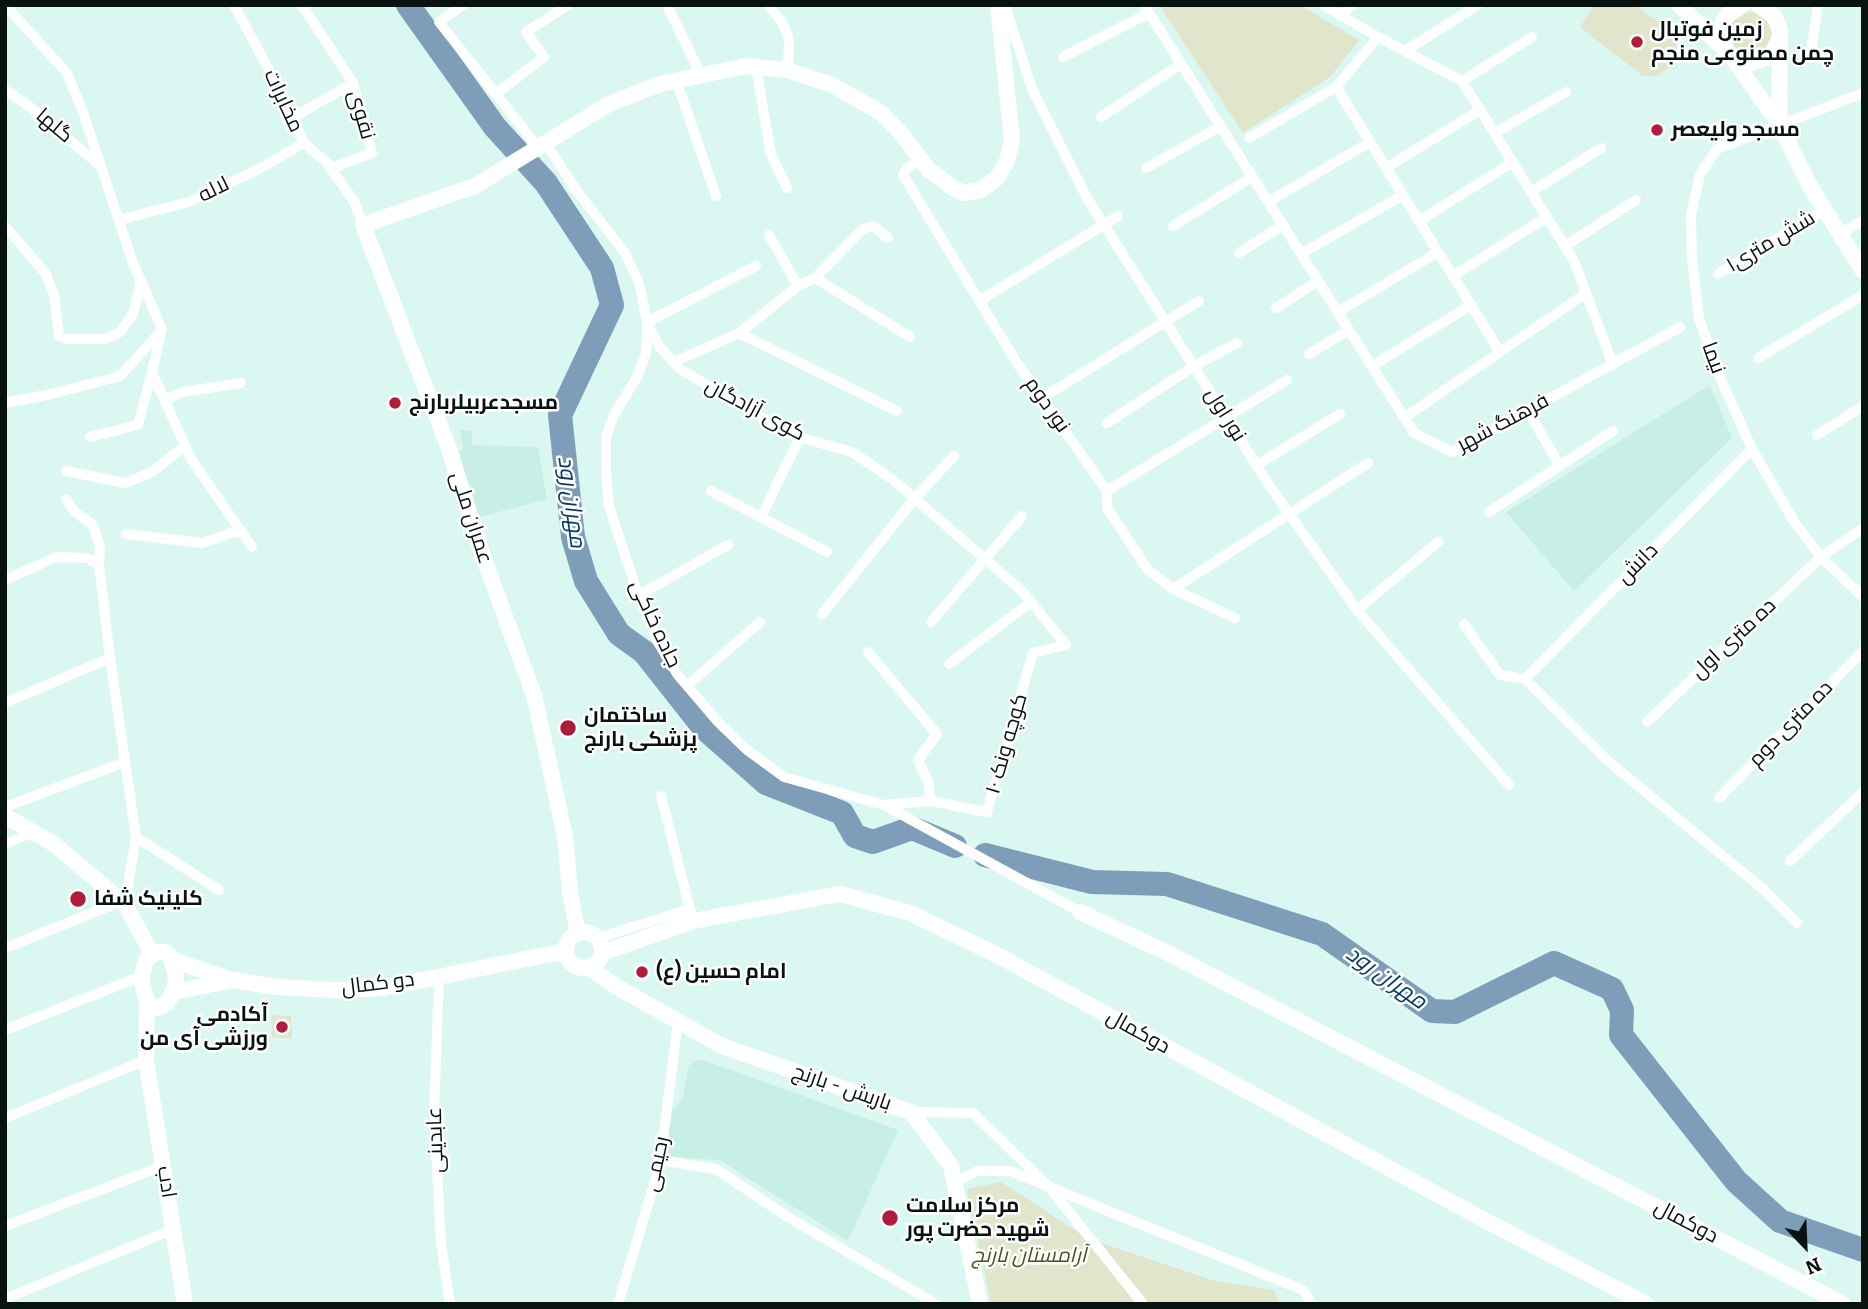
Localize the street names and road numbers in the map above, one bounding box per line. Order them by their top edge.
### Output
street label: مخابرات [258,66,308,136]
street label: نقوی [342,88,380,142]
street label: گلها [30,103,78,149]
street label: لاله [194,172,234,208]
street label: شش متری۱ [1722,206,1820,278]
street label: نیما [1696,339,1730,377]
street label: نور دوم [1019,372,1075,438]
street label: کوی آزادگان [701,373,809,447]
street label: نور اول [1199,383,1251,447]
street label: فرهنگ شهر [1453,388,1553,458]
street label: عمران ملی [444,469,498,567]
street label: دانش [1612,538,1664,590]
street label: جاده خاکی [624,576,686,672]
street label: ده متری اول [1686,593,1782,685]
street label: ده متری دوم [1744,676,1838,772]
street label: کوچه ونک ۱۰ [981,691,1033,797]
street label: دو کمال [340,967,416,1001]
street label: دوکمال [1102,1004,1174,1060]
street label: باریش - بارنج [789,1059,895,1117]
street label: عابدینی [422,1107,450,1173]
street label: رحیمی [639,1134,675,1194]
street label: ادب [151,1164,181,1200]
street label: دوکمال [1650,1195,1722,1249]

